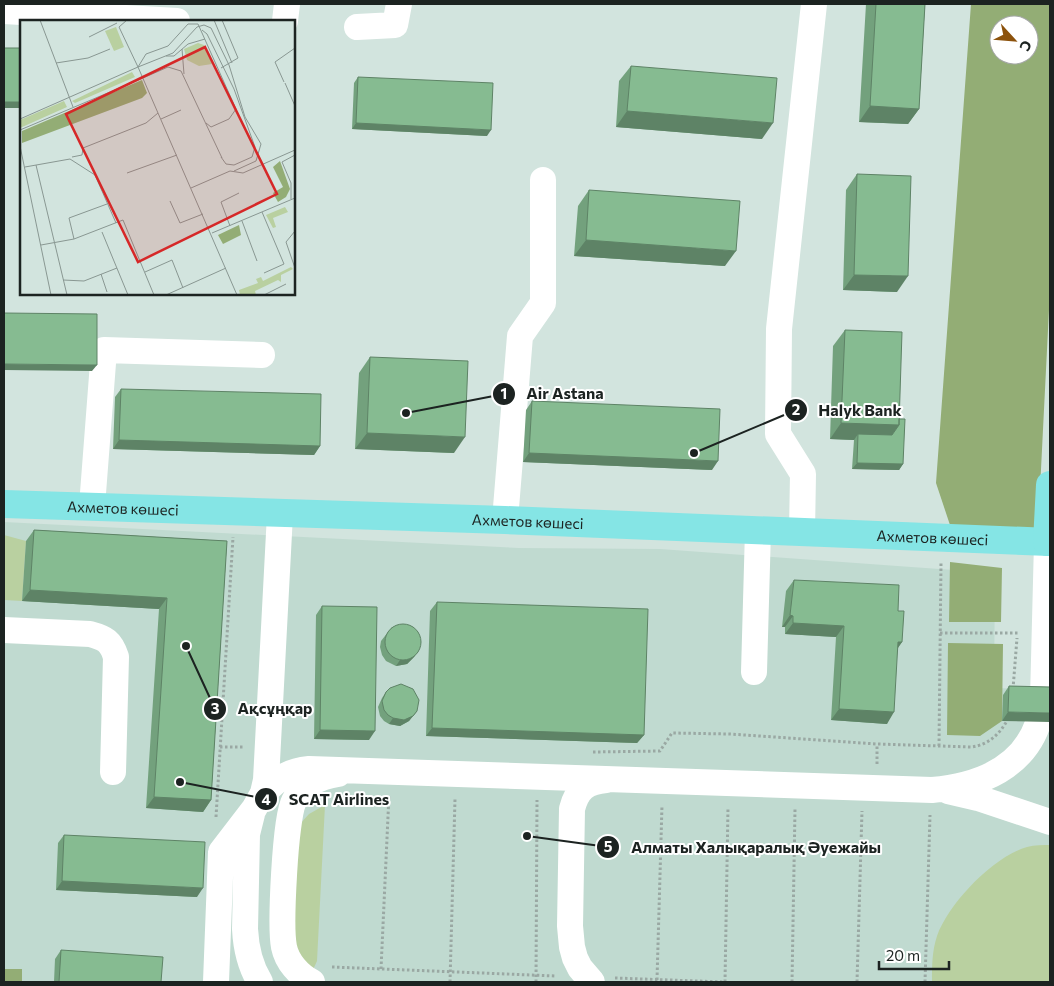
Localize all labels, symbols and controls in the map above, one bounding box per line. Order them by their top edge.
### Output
north arrow [989,15,1039,65]
inset map [20,20,295,295]
text: С [1016,38,1036,54]
callout: Air Astana [491,378,614,409]
text: Air Astana [526,383,604,402]
text: 1 [501,384,507,402]
callout: Halyk Bank [783,394,912,425]
text: 2 [792,400,800,418]
text: Halyk Bank [818,400,902,419]
street label: Ахметов көшесі [67,497,179,519]
street label: Ахметов көшесі [471,510,584,532]
street label: Ахметов көшесі [876,526,989,549]
callout: Ақсұңқар [203,693,322,724]
text: Ақсұңқар [238,698,312,717]
text: 3 [211,699,220,717]
callout: SCAT Airlines [253,784,399,815]
text: SCAT Airlines [289,789,389,808]
text: 4 [261,790,271,808]
callout: Алматы Халықаралық Әуежайы [596,832,891,863]
text: 5 [604,837,613,855]
text: Алматы Халықаралық Әуежайы [631,837,881,856]
scale bar [879,938,949,970]
text: 20 m [886,946,920,964]

